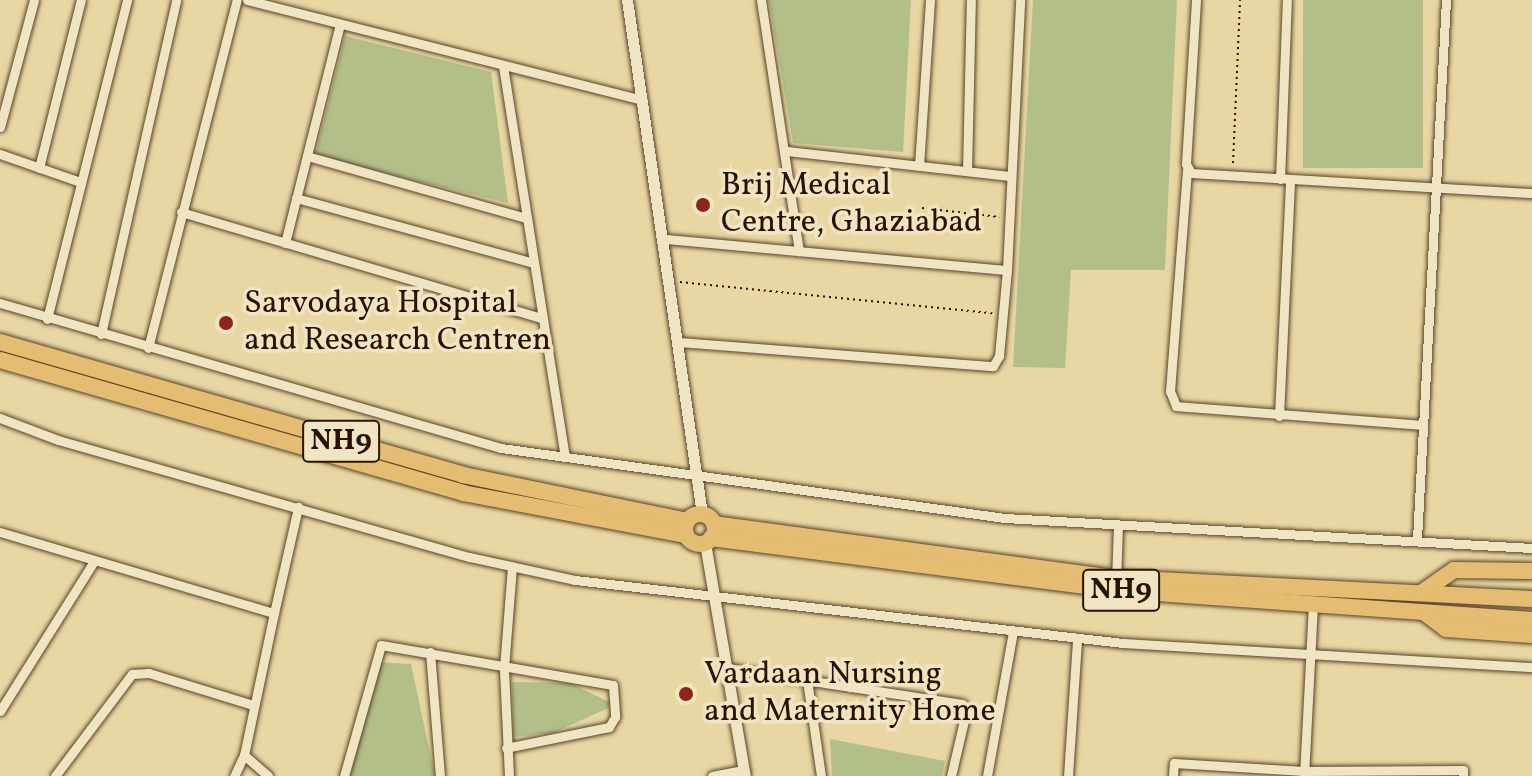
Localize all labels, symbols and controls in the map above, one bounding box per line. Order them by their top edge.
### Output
place label: Brij Medical Centre, Ghaziabad [721,168,982,243]
marker: Brij Medical Centre, Ghaziabad [692,194,714,216]
place label: Sarvodaya Hospital and Research Centren [244,286,551,361]
marker: Sarvodaya Hospital and Research Centren [215,312,237,334]
road number: NH9 [301,415,381,467]
road number: NH9 [1081,564,1161,616]
place label: Vardaan Nursing and Maternity Home [704,657,997,732]
marker: Vardaan Nursing and Maternity Home [675,683,697,705]

